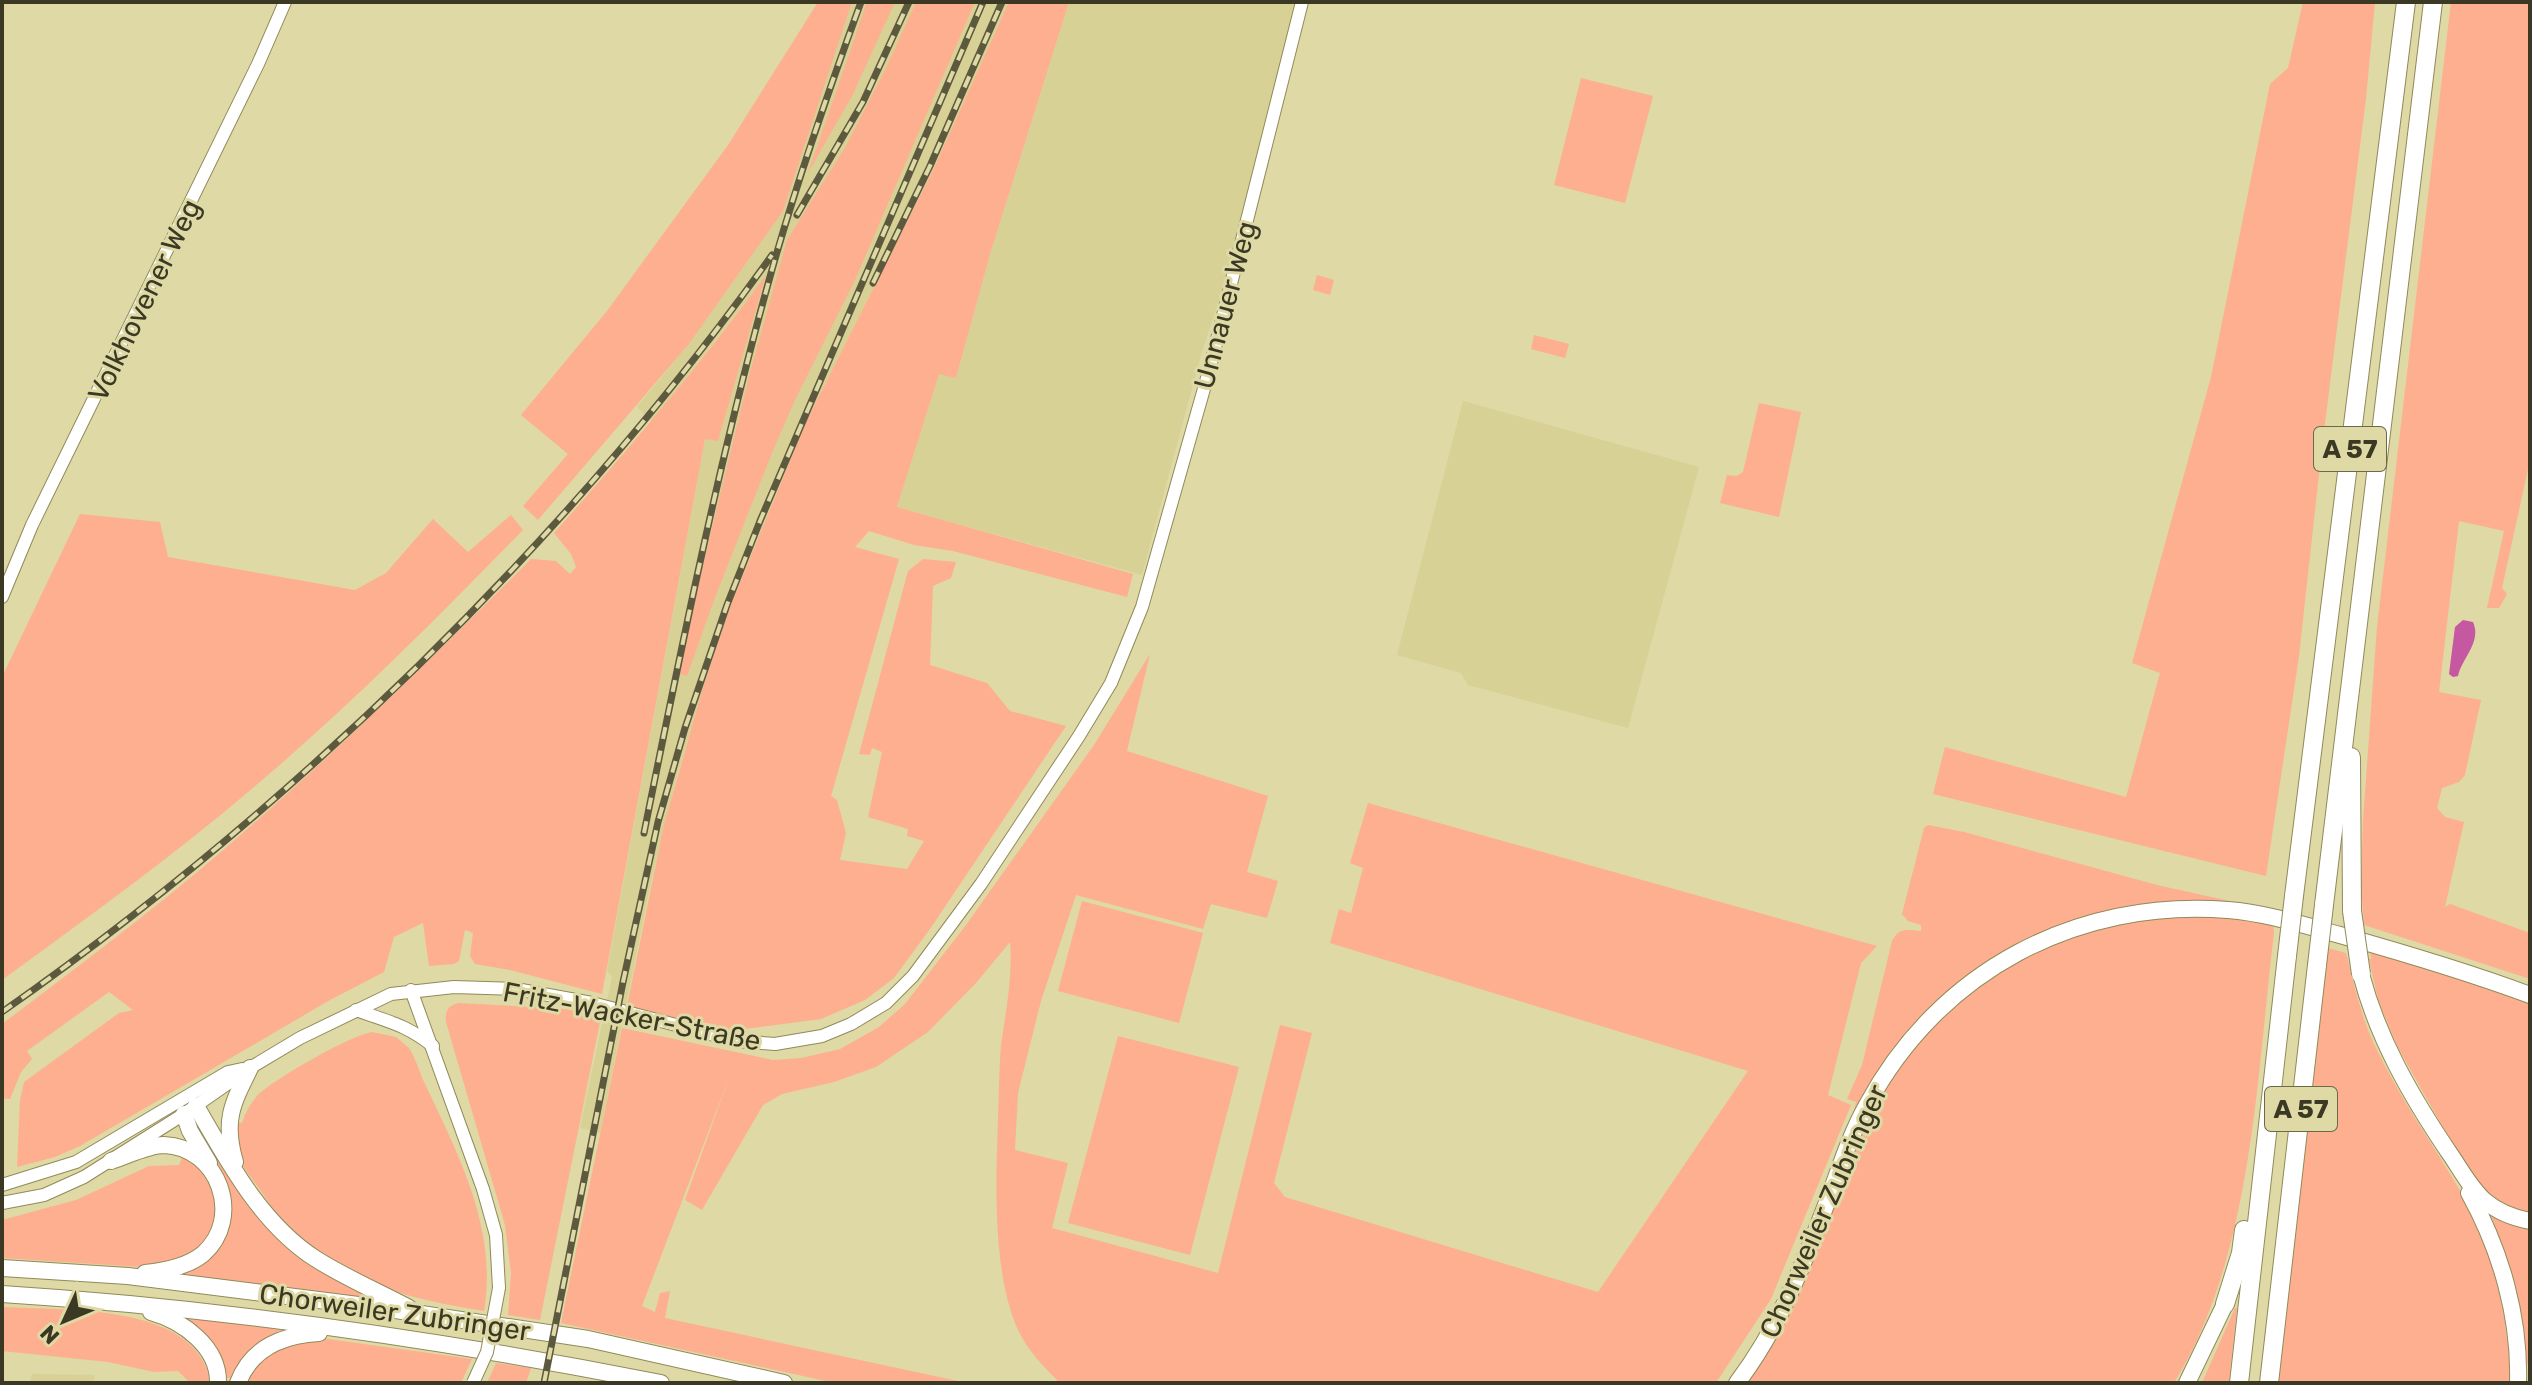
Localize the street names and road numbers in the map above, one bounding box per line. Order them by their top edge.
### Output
street label: Volkhovener Weg [81,194,208,407]
street label: Unnauer Weg [1187,218,1264,393]
road number: A 57 [2314,427,2386,471]
street label: Fritz-Wacker-Straße [500,975,764,1058]
street label: Chorweiler Zubringer [1753,1079,1894,1343]
road number: A 57 [2265,1087,2337,1131]
street label: Chorweiler Zubringer [257,1277,533,1348]

